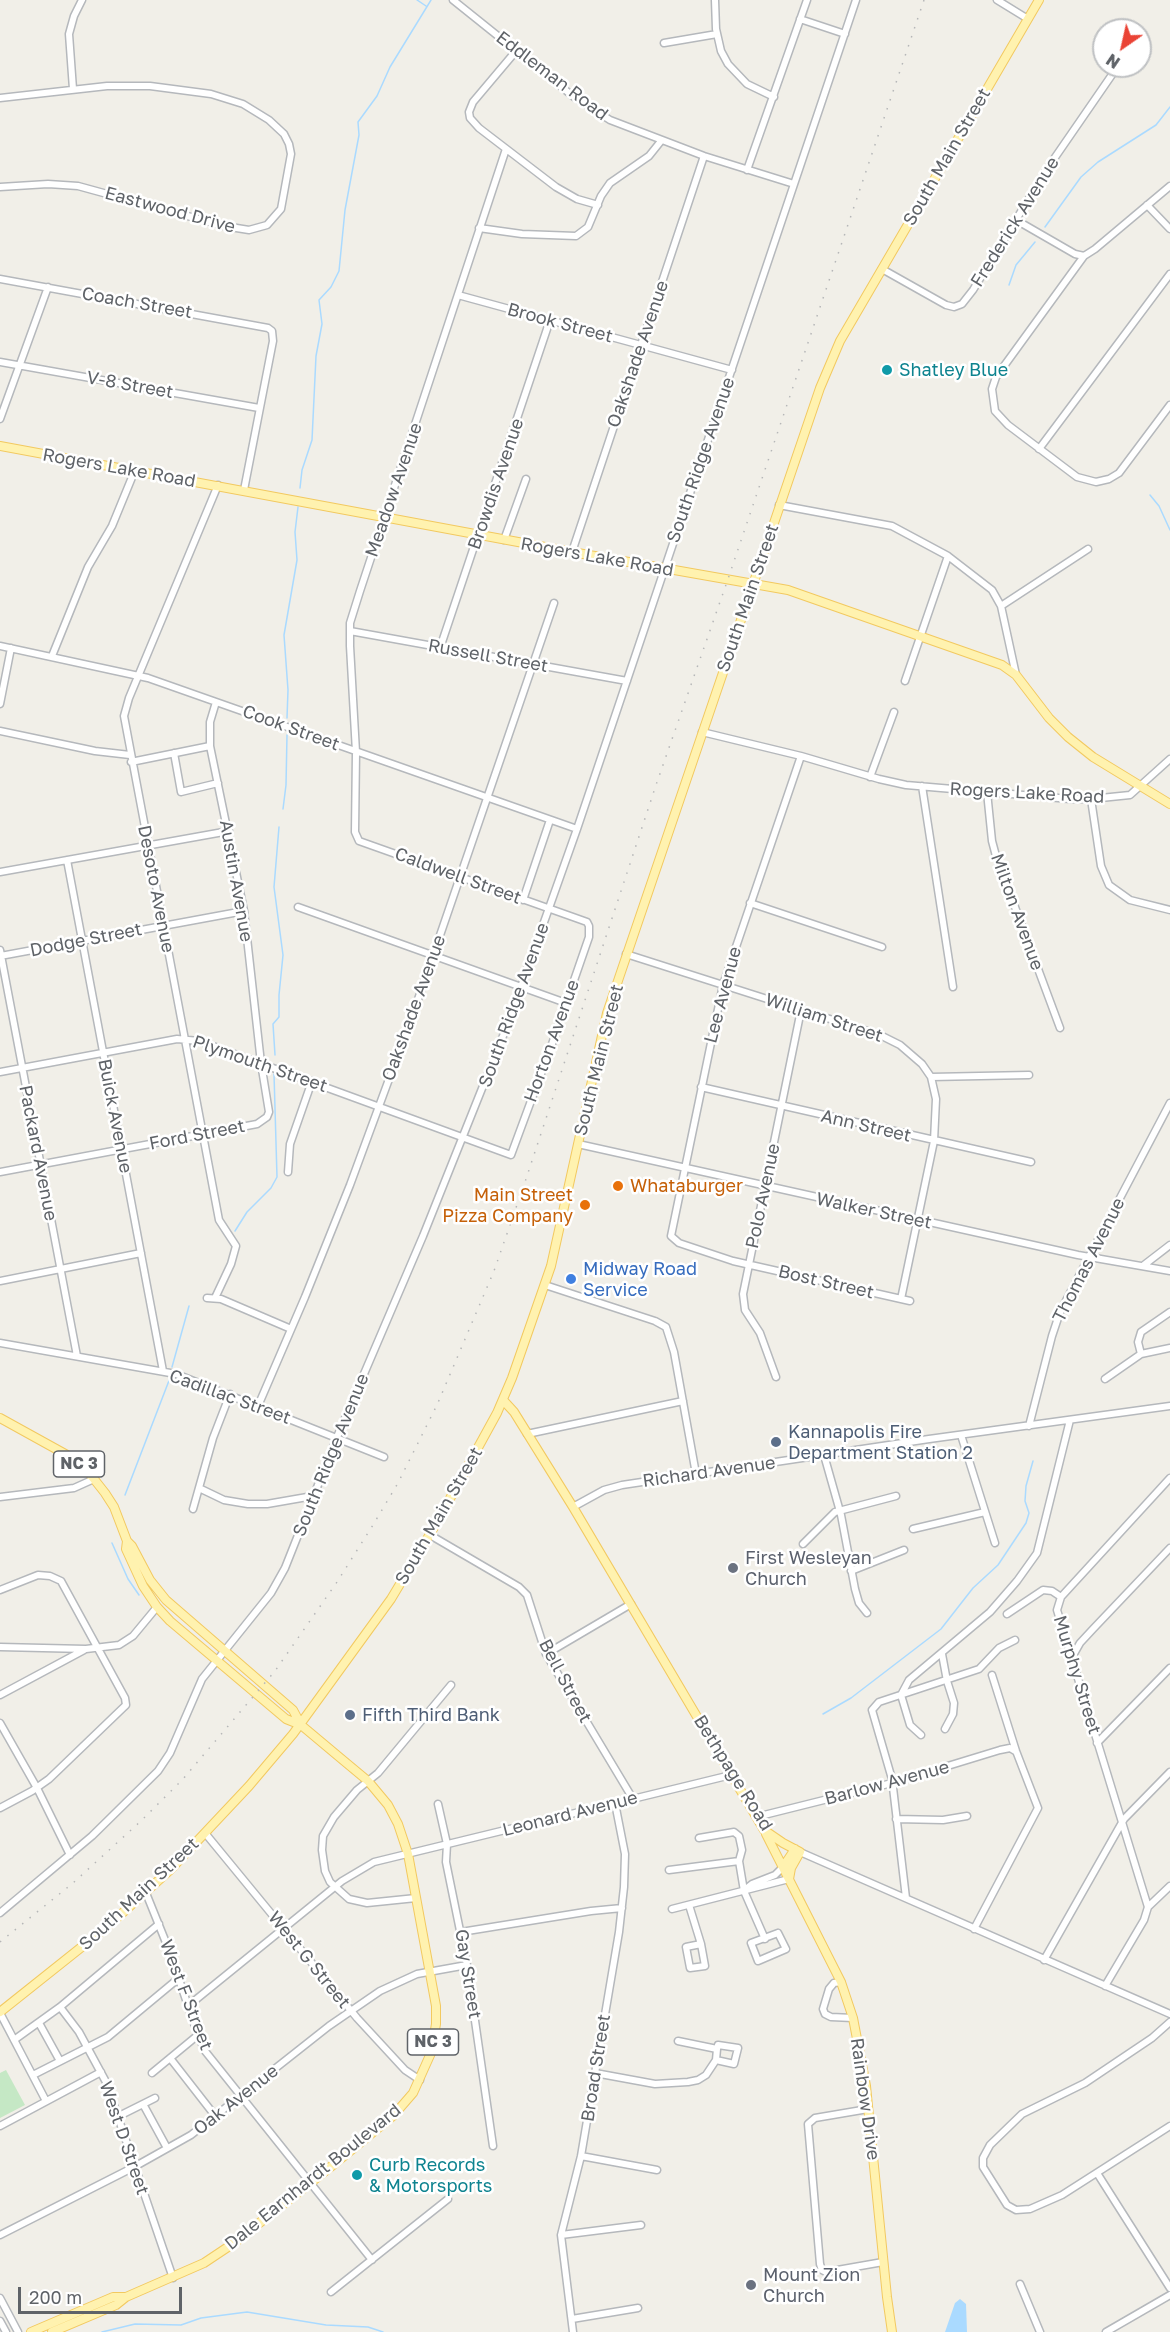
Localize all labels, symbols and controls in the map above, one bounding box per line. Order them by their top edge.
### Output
north arrow [1092,18,1152,78]
street label: Eddleman Road [492,27,612,125]
text: N [1102,50,1124,73]
street label: South Main Street [899,84,995,230]
street label: Frederick Avenue [966,153,1064,291]
street label: Eastwood Drive [102,182,238,238]
street label: Oakshade Avenue [603,278,673,430]
street label: Coach Street [80,283,194,323]
street label: Brook Street [505,299,615,347]
place label: Shatley Blue [899,359,1008,381]
marker: Shatley Blue [880,363,894,377]
street label: V-8 Street [85,367,175,403]
street label: South Ridge Avenue [663,374,739,546]
street label: Browdis Avenue [463,416,529,552]
street label: Meadow Avenue [361,420,427,560]
street label: Rogers Lake Road [41,444,197,492]
street label: South Main Street [713,521,783,675]
street label: Rogers Lake Road [519,533,675,581]
street label: Russell Street [426,635,550,677]
street label: Cook Street [239,700,343,756]
street label: Rogers Lake Road [949,778,1105,808]
street label: Austin Avenue [215,818,257,944]
street label: Desoto Avenue [133,823,179,955]
street label: Caldwell Street [392,843,524,909]
street label: Milton Avenue [986,851,1048,973]
street label: Dodge Street [28,919,144,961]
street label: South Ridge Avenue [474,920,554,1090]
street label: Oakshade Avenue [378,932,450,1084]
street label: Lee Avenue [700,944,746,1046]
street label: Horton Avenue [520,977,584,1105]
street label: South Main Street [570,982,628,1138]
street label: William Street [762,989,886,1047]
street label: Plymouth Street [190,1031,330,1097]
street label: Buick Avenue [93,1057,137,1175]
street label: Packard Avenue [14,1083,62,1223]
street label: Ann Street [819,1105,913,1147]
street label: Ford Street [147,1115,247,1155]
street label: Polo Avenue [741,1142,785,1250]
place label: Whataburger [630,1175,743,1197]
marker: Whataburger [611,1179,625,1193]
place label: Main Street Pizza Company [442,1184,573,1226]
street label: Walker Street [814,1188,934,1234]
street label: Thomas Avenue [1048,1194,1130,1326]
marker: Main Street Pizza Company [578,1198,592,1212]
place label: Midway Road Service [583,1258,697,1300]
street label: Bost Street [776,1261,876,1303]
marker: Midway Road Service [564,1272,578,1286]
street label: Cadillac Street [166,1365,294,1429]
street label: South Ridge Avenue [288,1370,374,1540]
place label: Kannapolis Fire Department Station 2 [788,1421,973,1464]
marker: Kannapolis Fire Department Station 2 [769,1435,783,1449]
street label: South Main Street [391,1443,487,1589]
road number: NC 3 [54,1451,104,1477]
street label: Richard Avenue [641,1452,777,1492]
place label: First Wesleyan Church [745,1547,872,1590]
marker: First Wesleyan Church [726,1561,740,1575]
street label: Murphy Street [1049,1613,1105,1737]
street label: Bell Street [534,1635,596,1727]
place label: Fifth Third Bank [362,1704,500,1726]
marker: Fifth Third Bank [343,1708,357,1722]
street label: Bethpage Road [689,1711,777,1835]
street label: Barlow Avenue [822,1756,952,1810]
street label: Leonard Avenue [500,1787,640,1841]
street label: South Main Street [75,1833,203,1955]
street label: West G Street [263,1907,355,2013]
street label: Gay Street [450,1928,486,2020]
street label: West F Street [155,1937,217,2053]
street label: Broad Street [577,2013,615,2123]
road number: NC 3 [408,2029,458,2055]
street label: Rainbow Drive [846,2036,884,2162]
street label: Oak Avenue [189,2060,283,2140]
street label: West D Street [94,2078,154,2198]
street label: Dale Earnhardt Boulevard [221,2099,405,2255]
place label: Curb Records & Motorsports [369,2154,492,2196]
marker: Curb Records & Motorsports [350,2168,364,2182]
place label: Mount Zion Church [763,2264,860,2306]
scale bar [21,2275,184,2313]
marker: Mount Zion Church [744,2278,758,2292]
text: 200 m [29,2286,82,2308]

